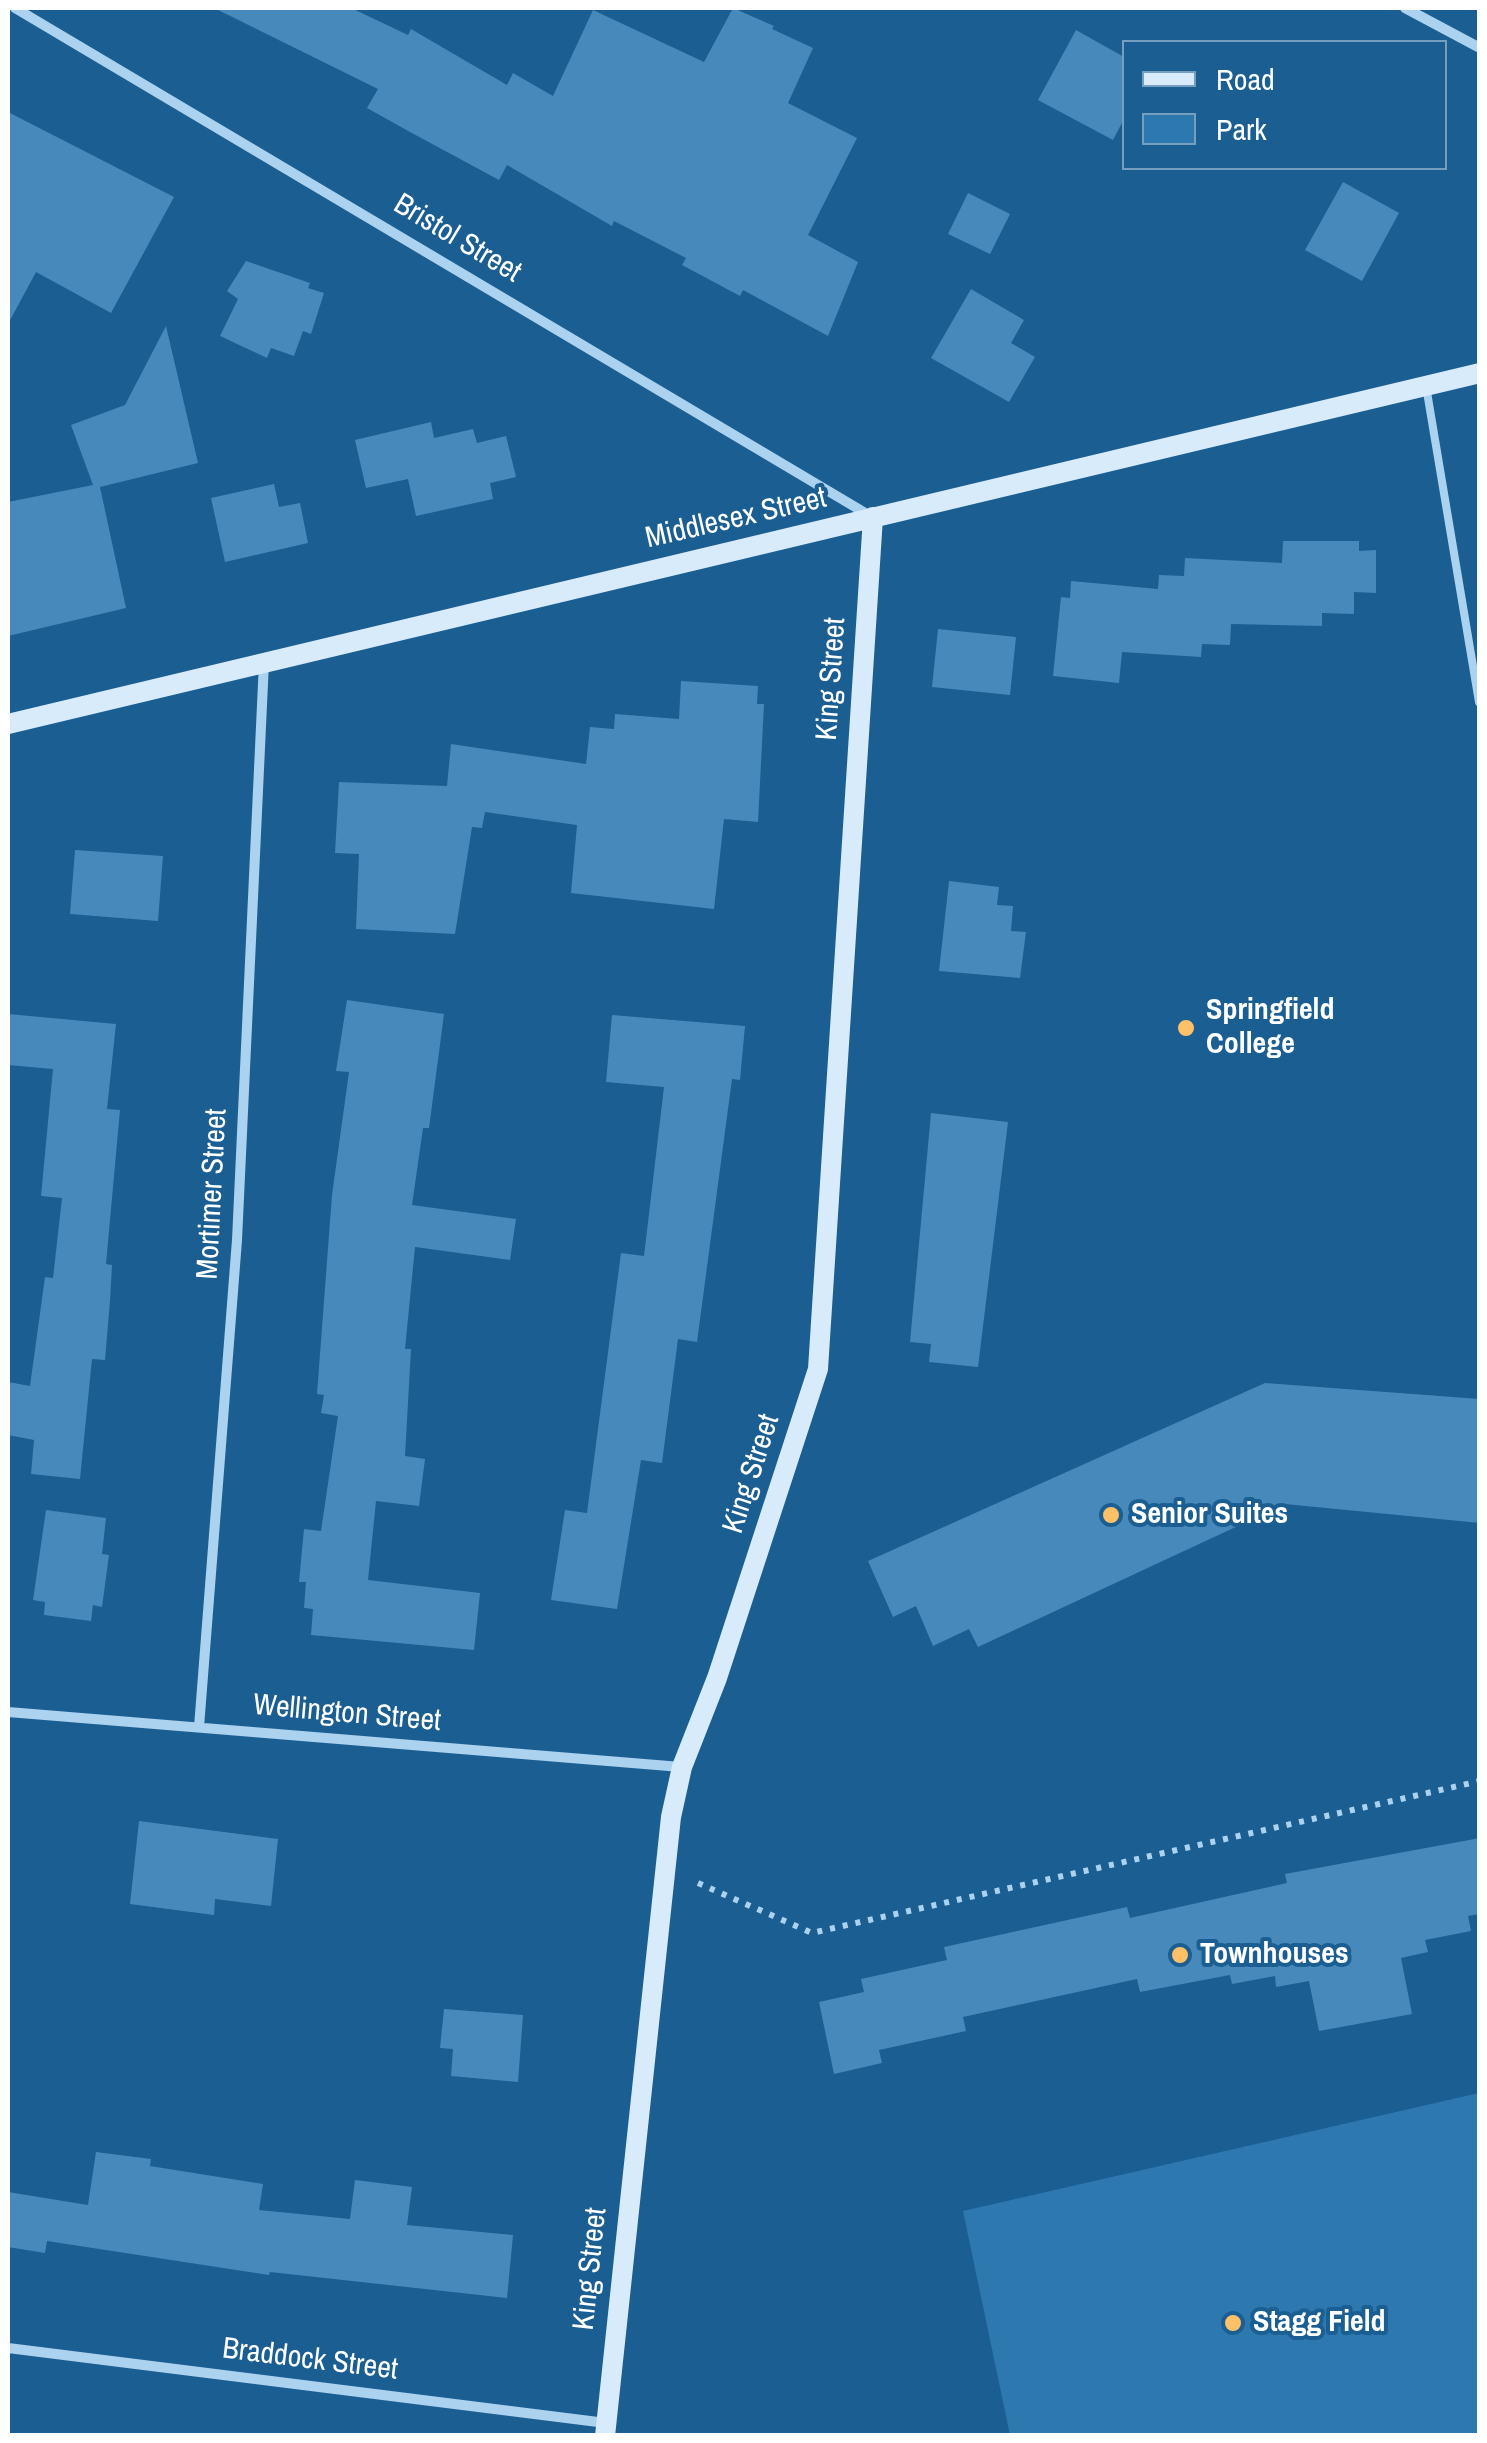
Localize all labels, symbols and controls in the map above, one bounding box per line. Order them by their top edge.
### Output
legend [1122,40,1447,170]
text: Road [1216,59,1275,99]
text: Park [1216,109,1267,149]
street label: Bristol Street [387,187,527,291]
street label: Middlesex Street [642,481,830,557]
street label: King Street [810,616,854,742]
place label: Springfield College [1206,993,1334,1064]
marker: Springfield College [1175,1017,1197,1039]
street label: Mortimer Street [191,1108,235,1280]
street label: King Street [716,1410,788,1538]
place label: Senior Suites [1131,1497,1288,1533]
marker: Senior Suites [1100,1504,1122,1526]
street label: Wellington Street [252,1688,442,1740]
place label: Townhouses [1200,1937,1349,1973]
marker: Townhouses [1169,1944,1191,1966]
street label: King Street [567,2206,615,2332]
place label: Stagg Field [1253,2305,1386,2341]
marker: Stagg Field [1222,2312,1244,2334]
street label: Braddock Street [220,2331,400,2389]

